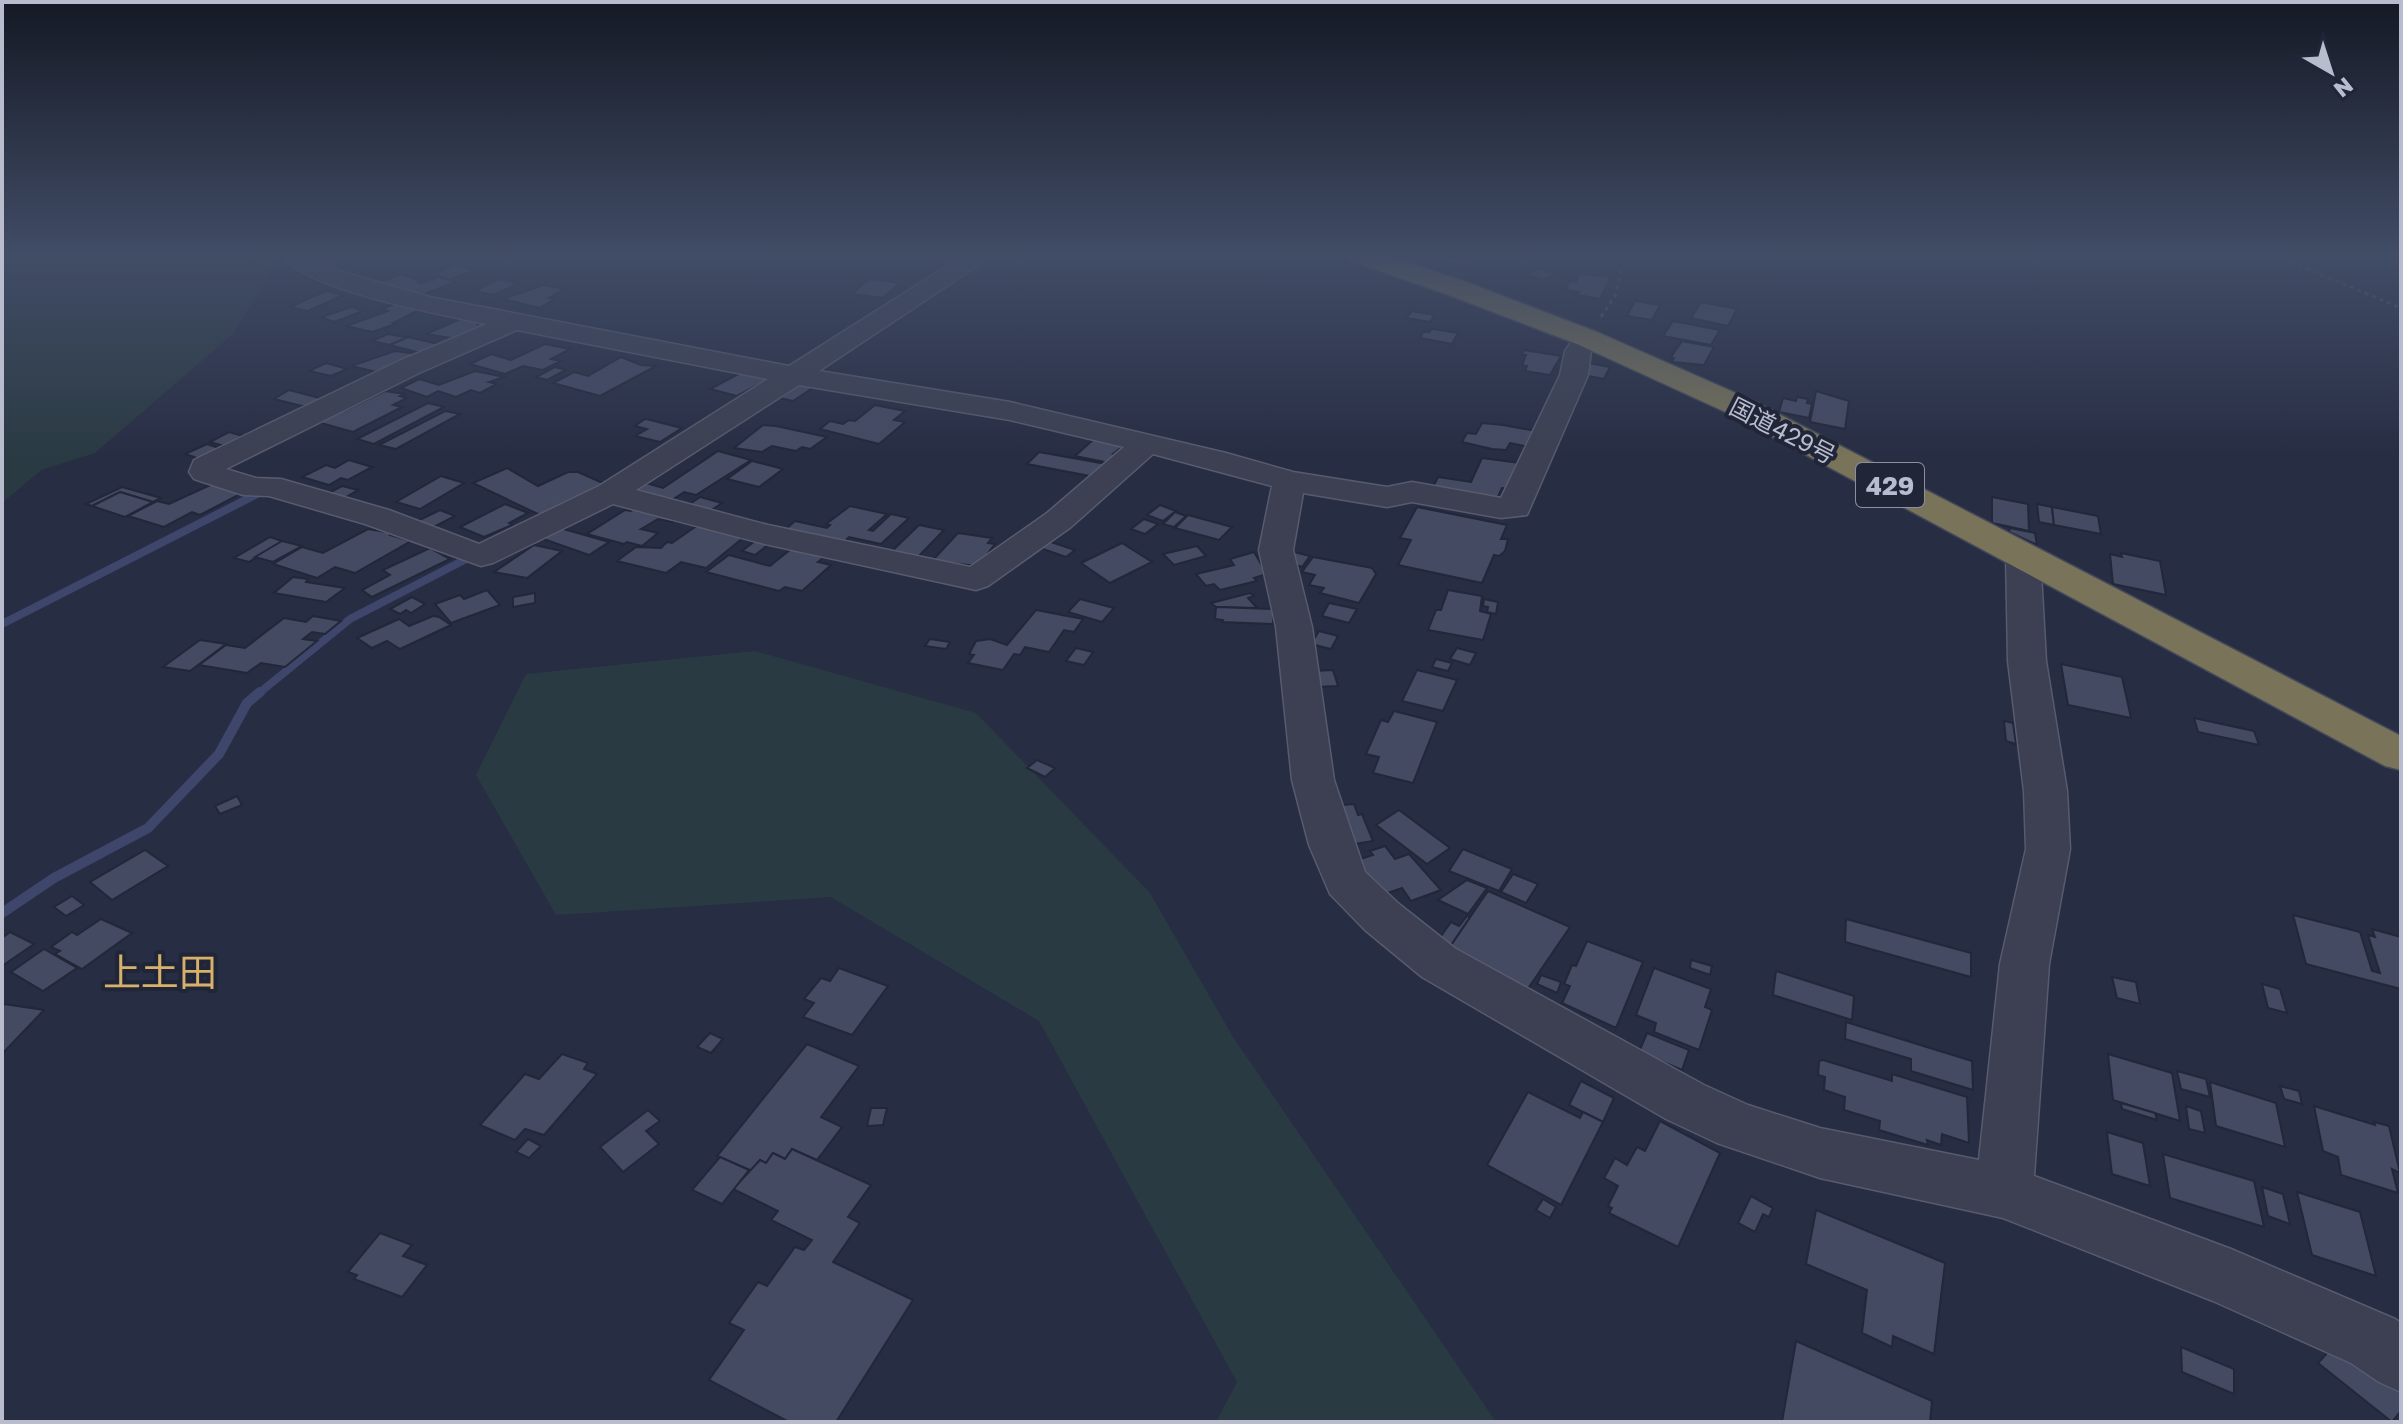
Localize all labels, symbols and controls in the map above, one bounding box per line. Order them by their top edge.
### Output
north arrow [2291,32,2371,112]
text: N [2329,72,2359,104]
street label: 国道429号 [1725,391,1841,469]
road number: 429 [1856,463,1924,507]
district label: 上土田 [103,949,217,994]

